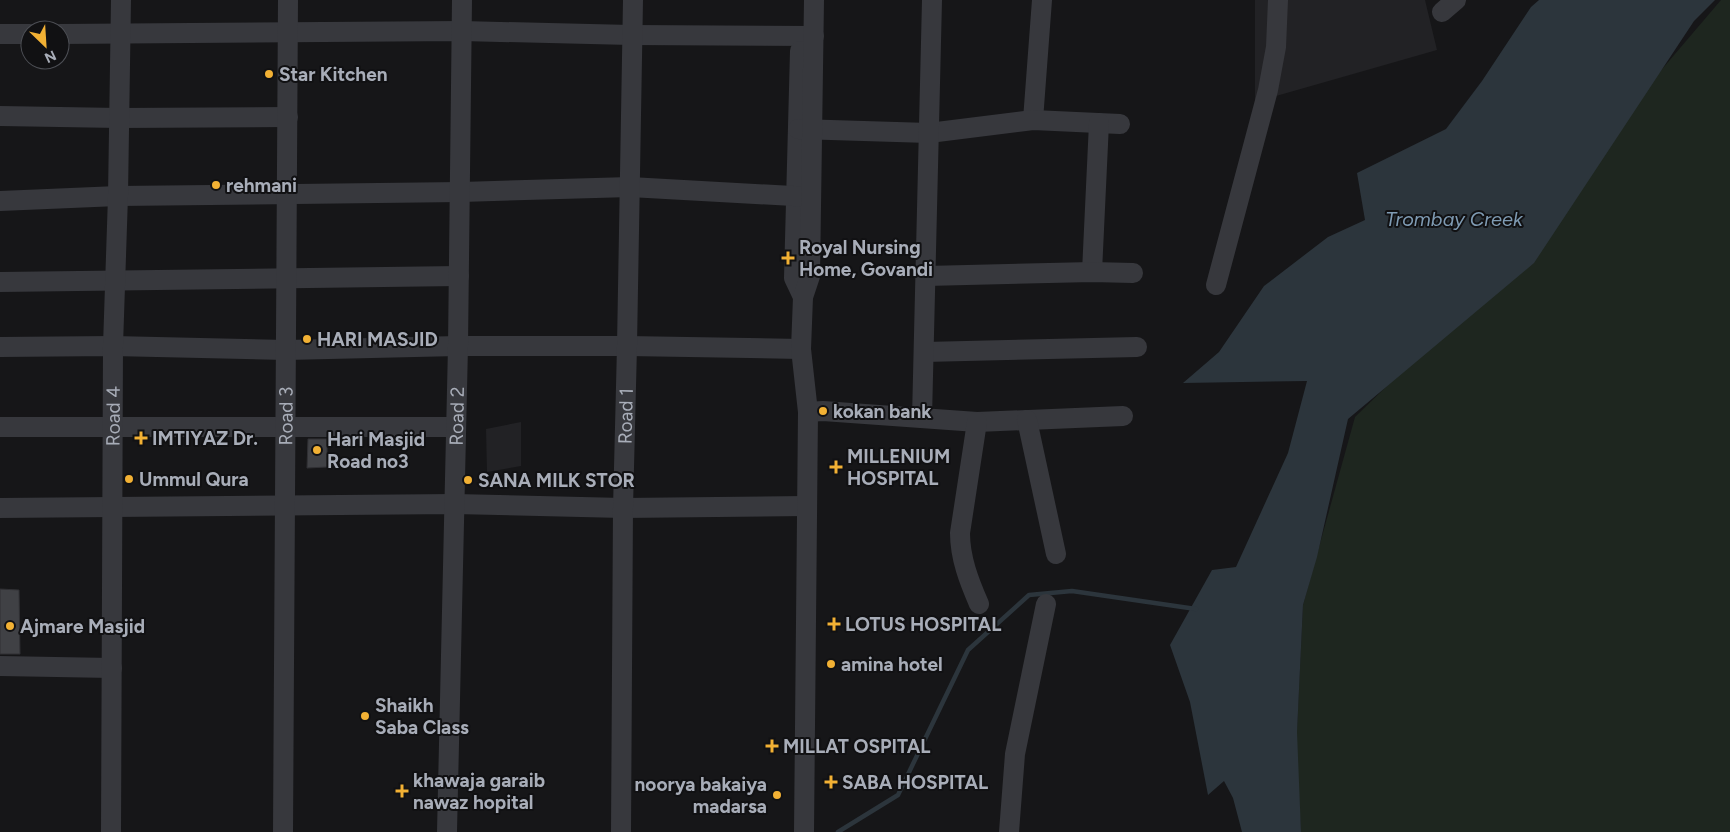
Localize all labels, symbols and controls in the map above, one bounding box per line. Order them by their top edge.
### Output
north arrow [20,20,70,70]
text: N [42,46,59,66]
place label: Star Kitchen [279,63,387,86]
marker: Star Kitchen [263,68,275,80]
place label: rehmani [226,174,297,197]
marker: rehmani [210,179,222,191]
water label: Trombay Creek [1385,207,1524,231]
place label: Royal Nursing Home, Govandi [799,236,933,281]
marker: Royal Nursing Home, Govandi [781,251,795,265]
place label: HARI MASJID [317,328,438,351]
marker: HARI MASJID [301,333,313,345]
street label: Road 4 [102,386,125,446]
street label: Road 2 [445,386,469,446]
street label: Road 3 [274,387,298,445]
street label: Road 1 [614,388,638,444]
place label: kokan bank [833,400,932,423]
marker: kokan bank [817,405,829,417]
place label: IMTIYAZ Dr. [152,427,258,450]
place label: Hari Masjid Road no3 [327,428,425,473]
marker: IMTIYAZ Dr. [134,431,148,445]
marker: Hari Masjid Road no3 [311,444,323,456]
place label: MILLENIUM HOSPITAL [847,445,950,490]
marker: MILLENIUM HOSPITAL [829,460,843,474]
place label: Ummul Qura [139,468,249,491]
place label: SANA MILK STOR [478,469,635,492]
marker: Ummul Qura [123,473,135,485]
marker: SANA MILK STOR [462,474,474,486]
place label: LOTUS HOSPITAL [845,613,1001,636]
place label: Ajmare Masjid [20,615,145,638]
marker: LOTUS HOSPITAL [827,617,841,631]
marker: Ajmare Masjid [4,620,16,632]
place label: amina hotel [841,653,943,676]
marker: amina hotel [825,658,837,670]
place label: Shaikh Saba Class [375,694,469,739]
marker: Shaikh Saba Class [359,710,371,722]
place label: MILLAT OSPITAL [783,735,931,758]
marker: MILLAT OSPITAL [765,739,779,753]
place label: khawaja garaib nawaz hopital [413,769,545,814]
place label: SABA HOSPITAL [842,771,988,794]
place label: noorya bakaiya madarsa [635,773,767,818]
marker: SABA HOSPITAL [824,775,838,789]
marker: khawaja garaib nawaz hopital [395,784,409,798]
marker: noorya bakaiya madarsa [771,789,783,801]

